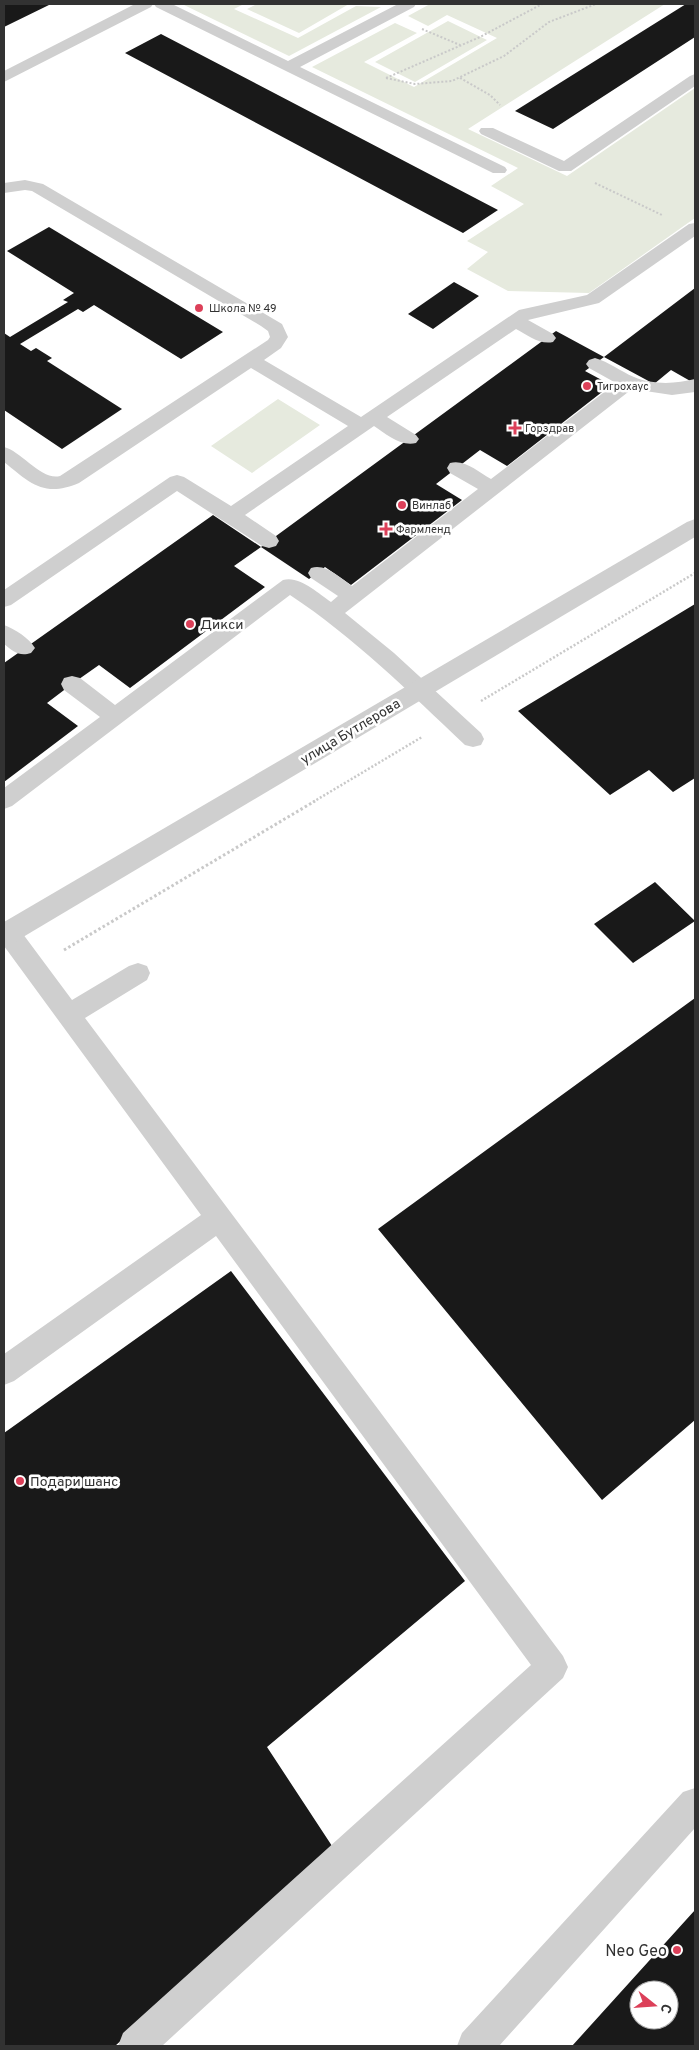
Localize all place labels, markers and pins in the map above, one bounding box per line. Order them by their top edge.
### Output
marker: Школа № 49 [193,302,205,314]
place label: Школа № 49 [209,302,277,316]
marker: Тигрохаус [581,380,593,392]
place label: Тигрохаус [597,380,649,394]
marker: Горздрав [509,422,521,434]
place label: Горздрав [525,422,574,436]
marker: Винлаб [396,499,408,511]
place label: Винлаб [412,499,451,513]
marker: Фармленд [380,523,392,535]
place label: Фармленд [396,523,451,537]
place label: Дикси [200,617,244,634]
marker: Дикси [184,618,196,630]
place label: Подари шанс [30,1474,118,1491]
marker: Подари шанс [14,1475,26,1487]
place label: Neo Geo [605,1942,667,1962]
marker: Neo Geo [671,1944,683,1956]

